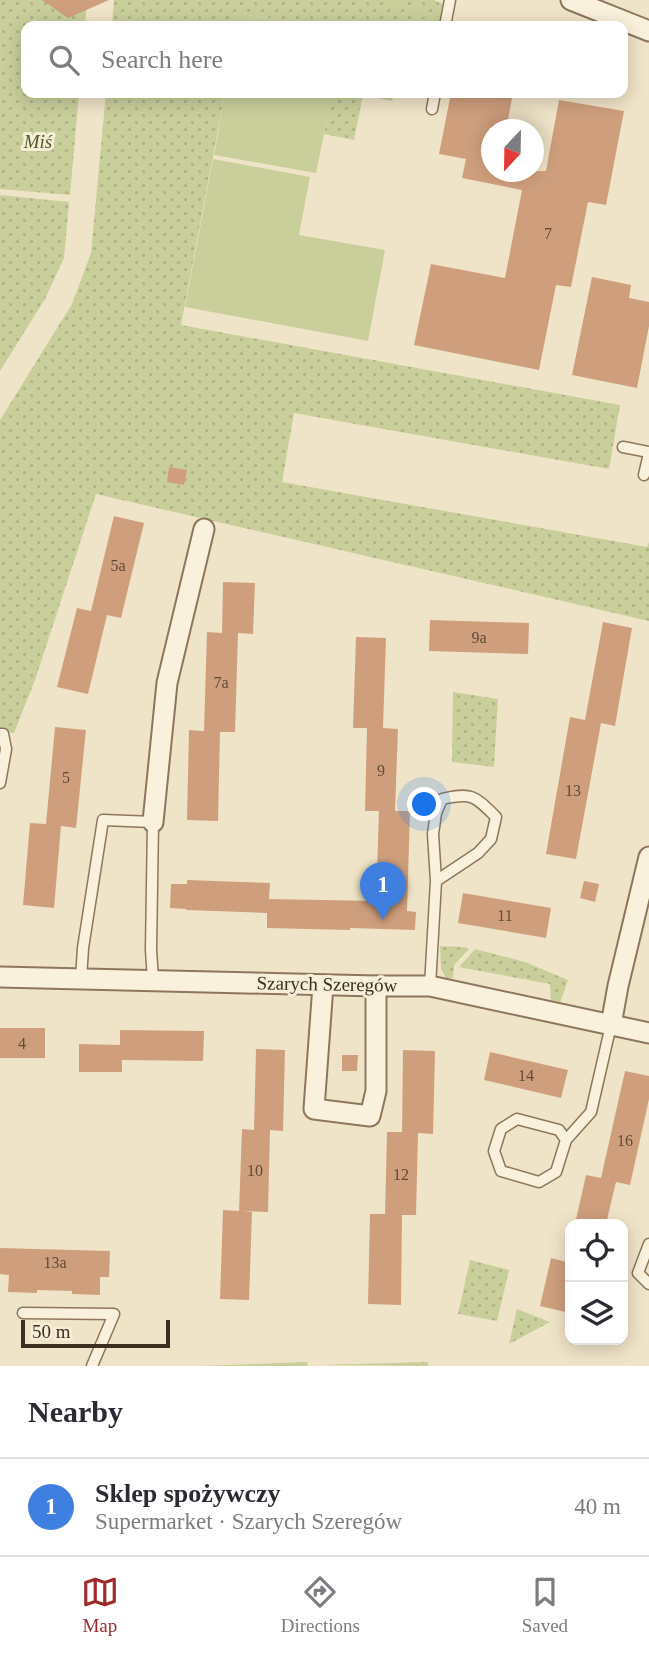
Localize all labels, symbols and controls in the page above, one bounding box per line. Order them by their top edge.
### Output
search box [21,21,628,98]
icon: search [45,41,83,79]
text: Search here [101,45,223,74]
north arrow [481,119,544,182]
park label: Miś [23,131,53,152]
house number: 7 [544,225,552,242]
house number: 5a [110,557,126,574]
house number: 9a [471,629,487,646]
house number: 7a [213,674,229,691]
house number: 9 [377,762,385,779]
house number: 5 [62,769,70,786]
house number: 13 [565,782,581,799]
your location [407,787,441,821]
pin: 1 [360,862,406,920]
house number: 11 [497,907,513,924]
street label: Szarych Szeregów [256,972,398,996]
house number: 4 [18,1035,26,1052]
house number: 14 [518,1067,534,1084]
house number: 16 [617,1132,633,1149]
house number: 10 [247,1162,263,1179]
house number: 12 [393,1166,409,1183]
map controls [565,1219,628,1345]
button: locate [565,1219,628,1282]
house number: 13a [43,1254,67,1271]
button: layers [565,1282,628,1345]
scale bar [21,1317,170,1349]
text: 50 m [32,1321,71,1342]
text: Nearby [28,1395,123,1428]
text: Sklep spożywczy [95,1479,281,1508]
text: 1 [45,1494,57,1519]
text: 40 m [574,1494,621,1519]
text: Supermarket · Szarych Szeregów [95,1509,402,1534]
tab: Map [81,1573,119,1637]
tab: Directions [281,1573,360,1637]
tab: Saved [522,1573,568,1637]

